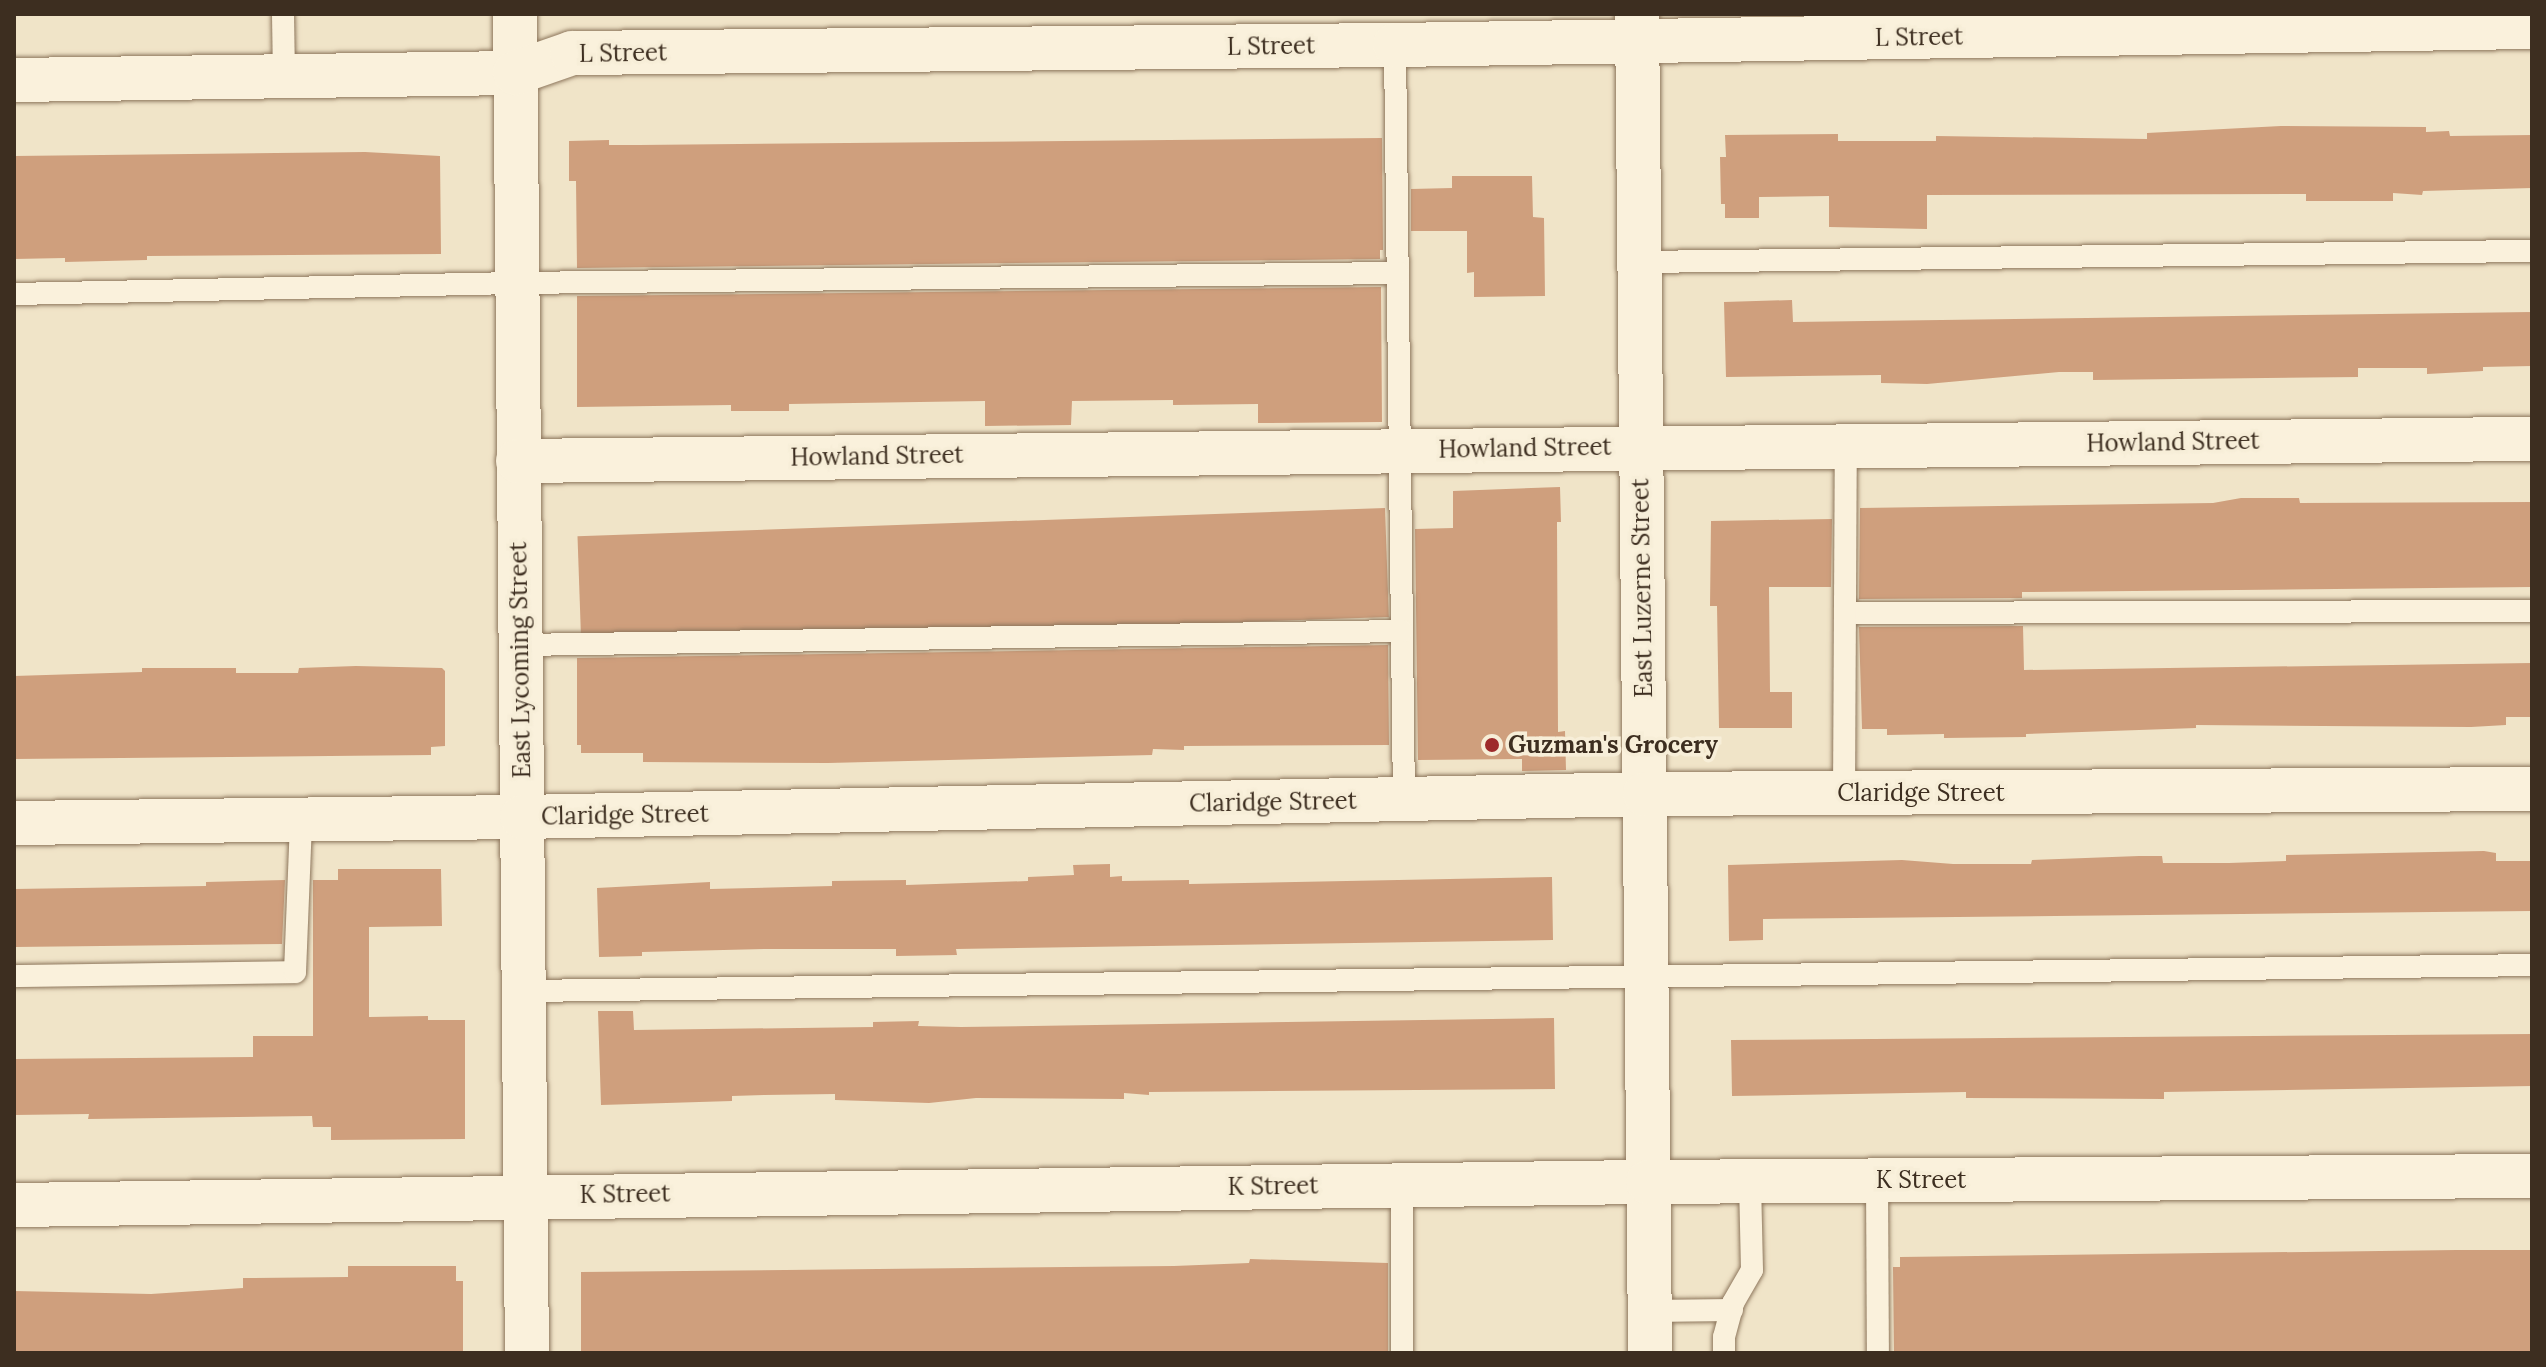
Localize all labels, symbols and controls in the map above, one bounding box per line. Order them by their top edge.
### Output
street label: L Street [1875,22,1963,52]
street label: L Street [1227,31,1315,61]
street label: L Street [579,38,667,68]
street label: Howland Street [2086,426,2260,458]
street label: Howland Street [1438,432,1612,464]
street label: Howland Street [790,440,964,472]
street label: East Luzerne Street [1626,478,1658,698]
street label: East Lycoming Street [504,541,536,779]
place label: Guzman's Grocery [1508,731,1718,759]
marker: Guzman's Grocery [1483,736,1501,754]
street label: Claridge Street [1837,779,2005,807]
street label: Claridge Street [1189,786,1357,818]
street label: Claridge Street [541,799,709,831]
street label: K Street [1876,1166,1966,1194]
street label: K Street [1227,1171,1319,1201]
street label: K Street [579,1179,671,1209]

